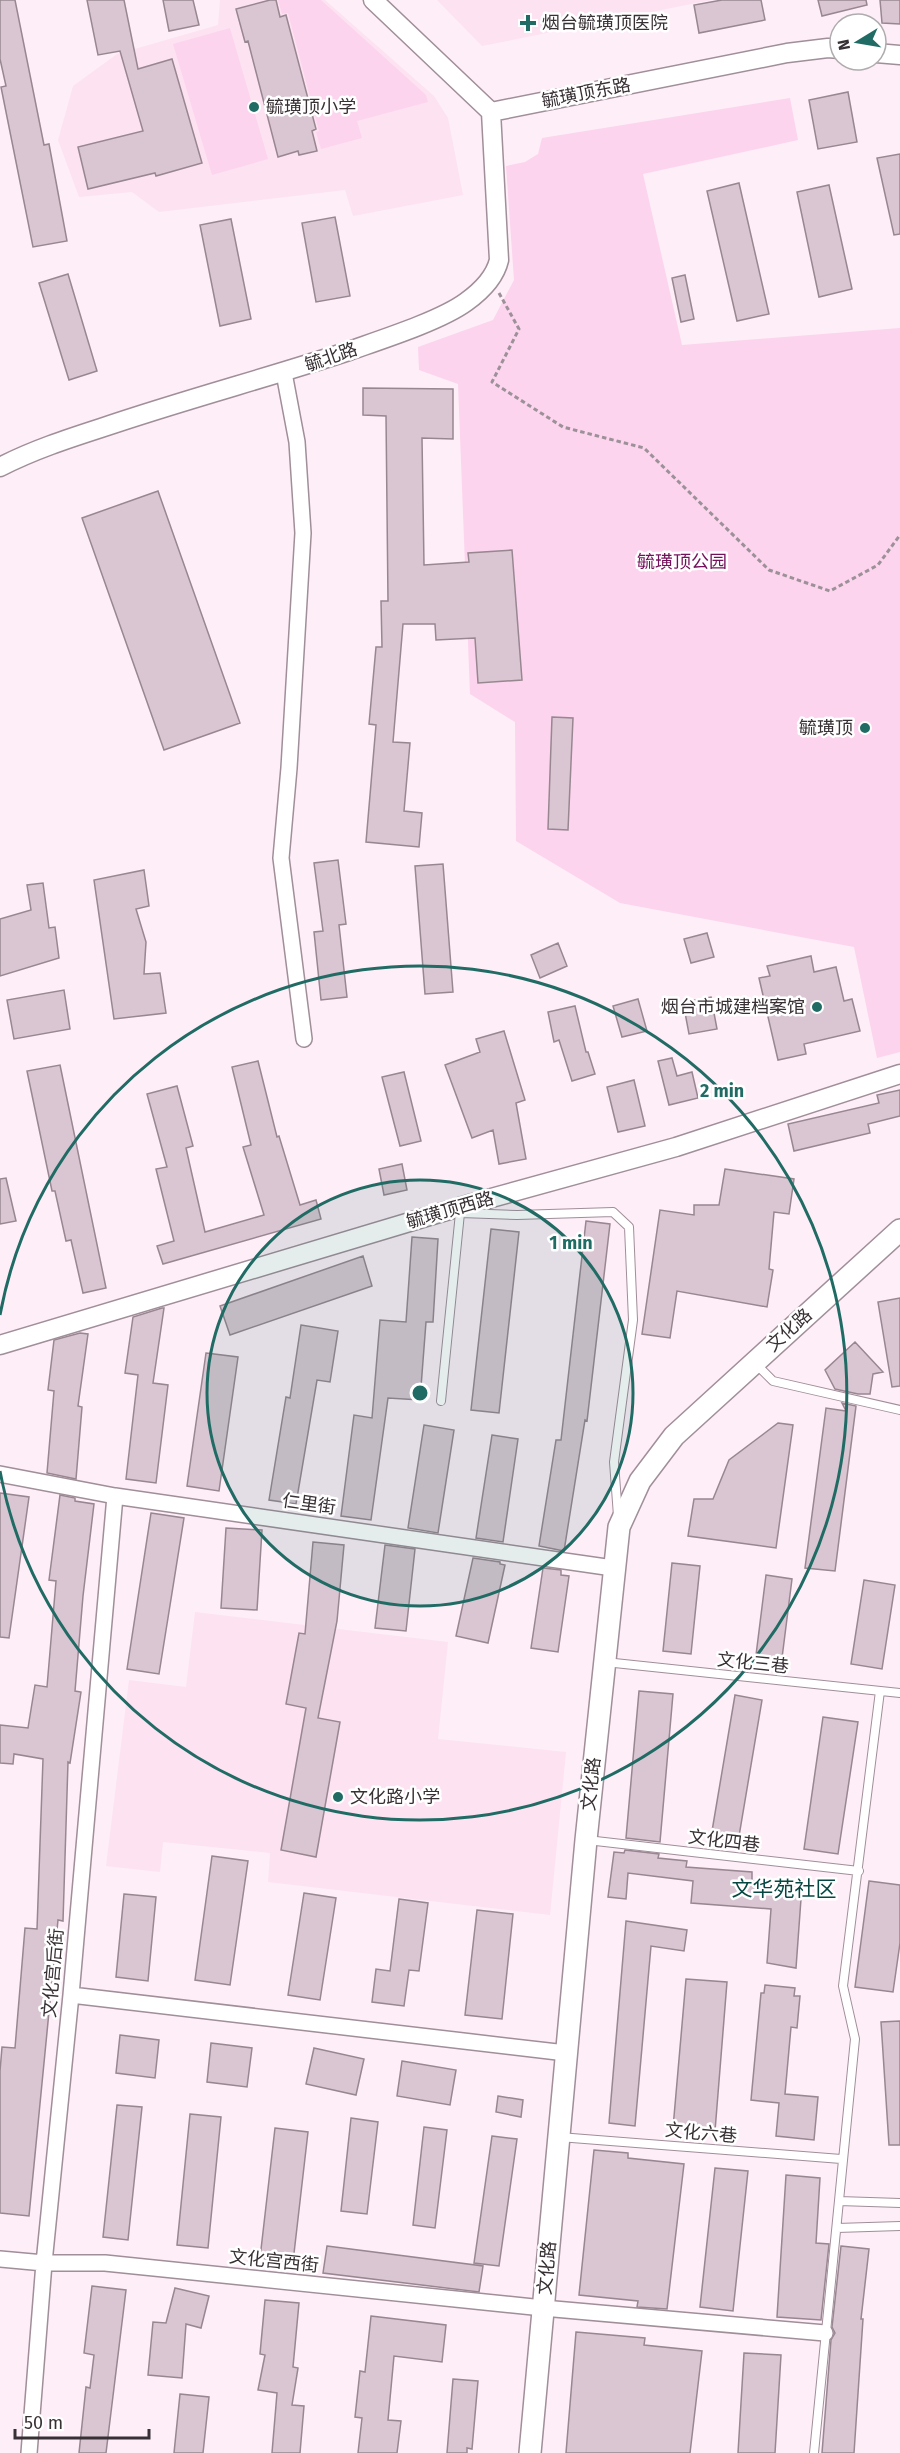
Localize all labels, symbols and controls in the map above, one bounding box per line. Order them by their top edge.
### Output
place label: 烟台毓璜顶医院 [542,12,668,34]
north arrow [828,12,888,72]
marker: 烟台毓璜顶医院 [519,14,537,32]
text: N [833,38,854,52]
street label: 毓璜顶东路 [540,74,632,112]
place label: 毓璜顶小学 [266,96,356,118]
marker: 毓璜顶小学 [247,100,261,114]
street label: 毓北路 [302,338,360,376]
park label: 毓璜顶公园 [637,551,727,573]
place label: 毓璜顶 [799,717,853,739]
marker: 毓璜顶 [858,721,872,735]
place label: 烟台市城建档案馆 [661,996,805,1018]
marker: 烟台市城建档案馆 [810,1000,824,1014]
text: 2 min [700,1080,744,1102]
street label: 毓璜顶西路 [404,1187,496,1233]
text: 1 min [549,1232,593,1254]
street label: 文化路 [762,1304,816,1356]
centre of rings [410,1383,430,1403]
street label: 仁里街 [281,1489,337,1519]
street label: 文化三巷 [716,1648,790,1678]
street label: 文化路 [577,1756,605,1812]
place label: 文化路小学 [350,1786,440,1808]
marker: 文化路小学 [331,1790,345,1804]
street label: 文化四巷 [687,1826,761,1856]
district label: 文华苑社区 [732,1876,837,1902]
street label: 文化宫后街 [38,1927,68,2019]
street label: 文化六巷 [664,2119,738,2147]
street label: 文化路 [534,2240,560,2296]
street label: 文化宫西街 [228,2245,320,2277]
scale bar [15,2402,148,2440]
text: 50 m [24,2412,63,2434]

